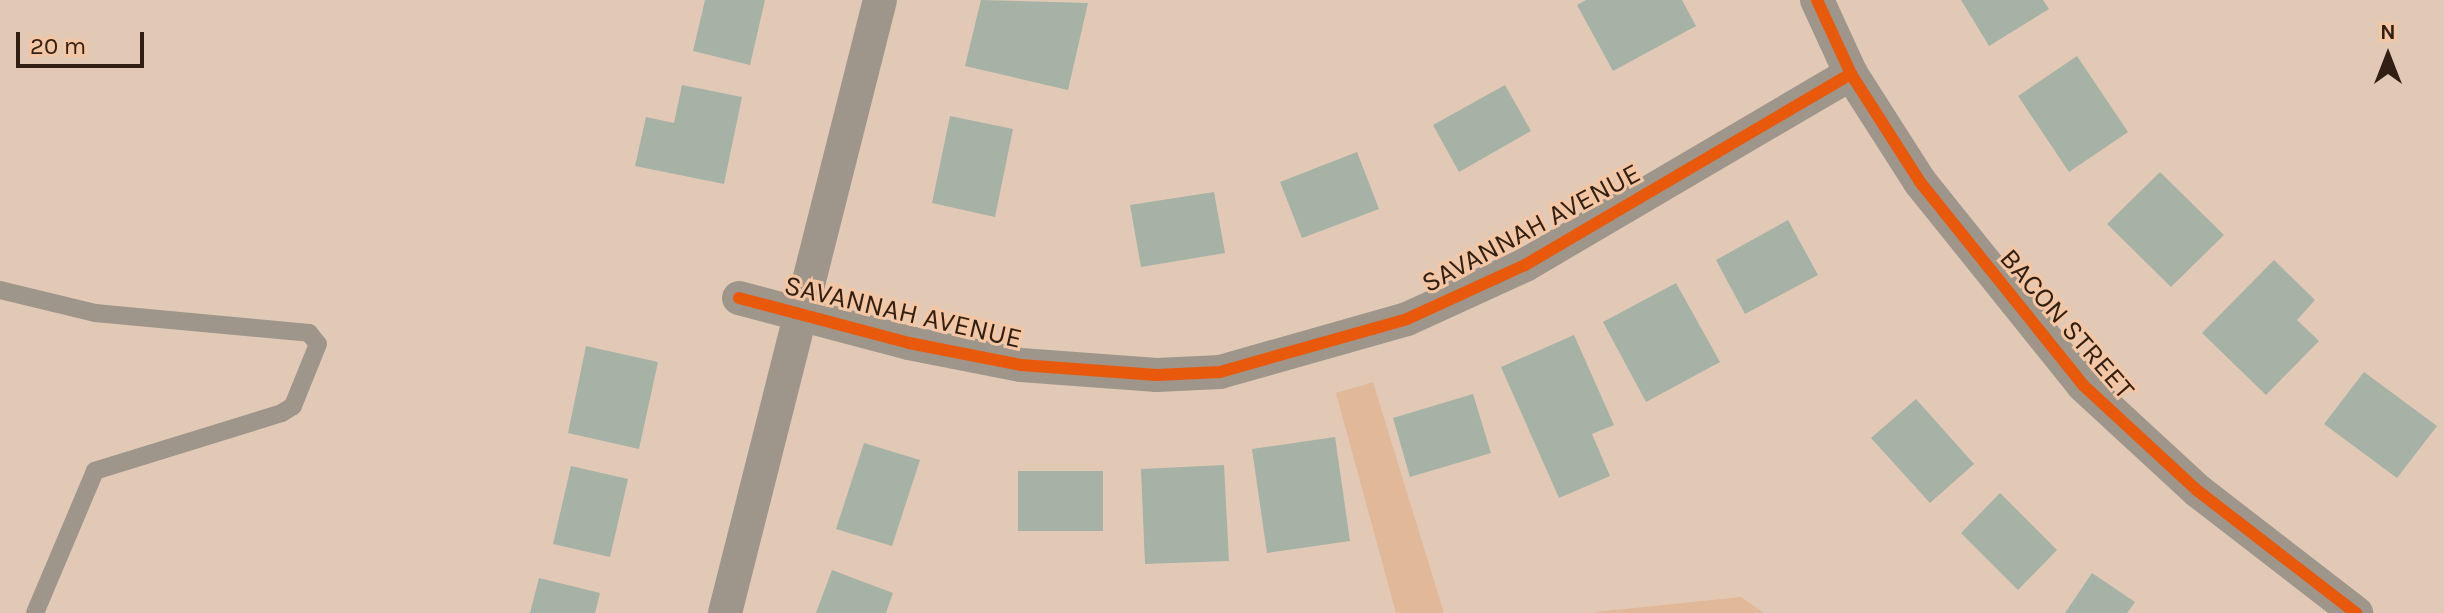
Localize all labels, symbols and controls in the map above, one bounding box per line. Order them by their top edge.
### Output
scale bar [20,16,148,66]
north arrow [2348,16,2428,96]
text: N [2380,19,2396,45]
text: 20 m [30,32,86,60]
street label: SAVANNAH AVENUE [1416,156,1646,300]
street label: BACON STREET [1993,242,2141,406]
street label: SAVANNAH AVENUE [781,268,1025,356]

